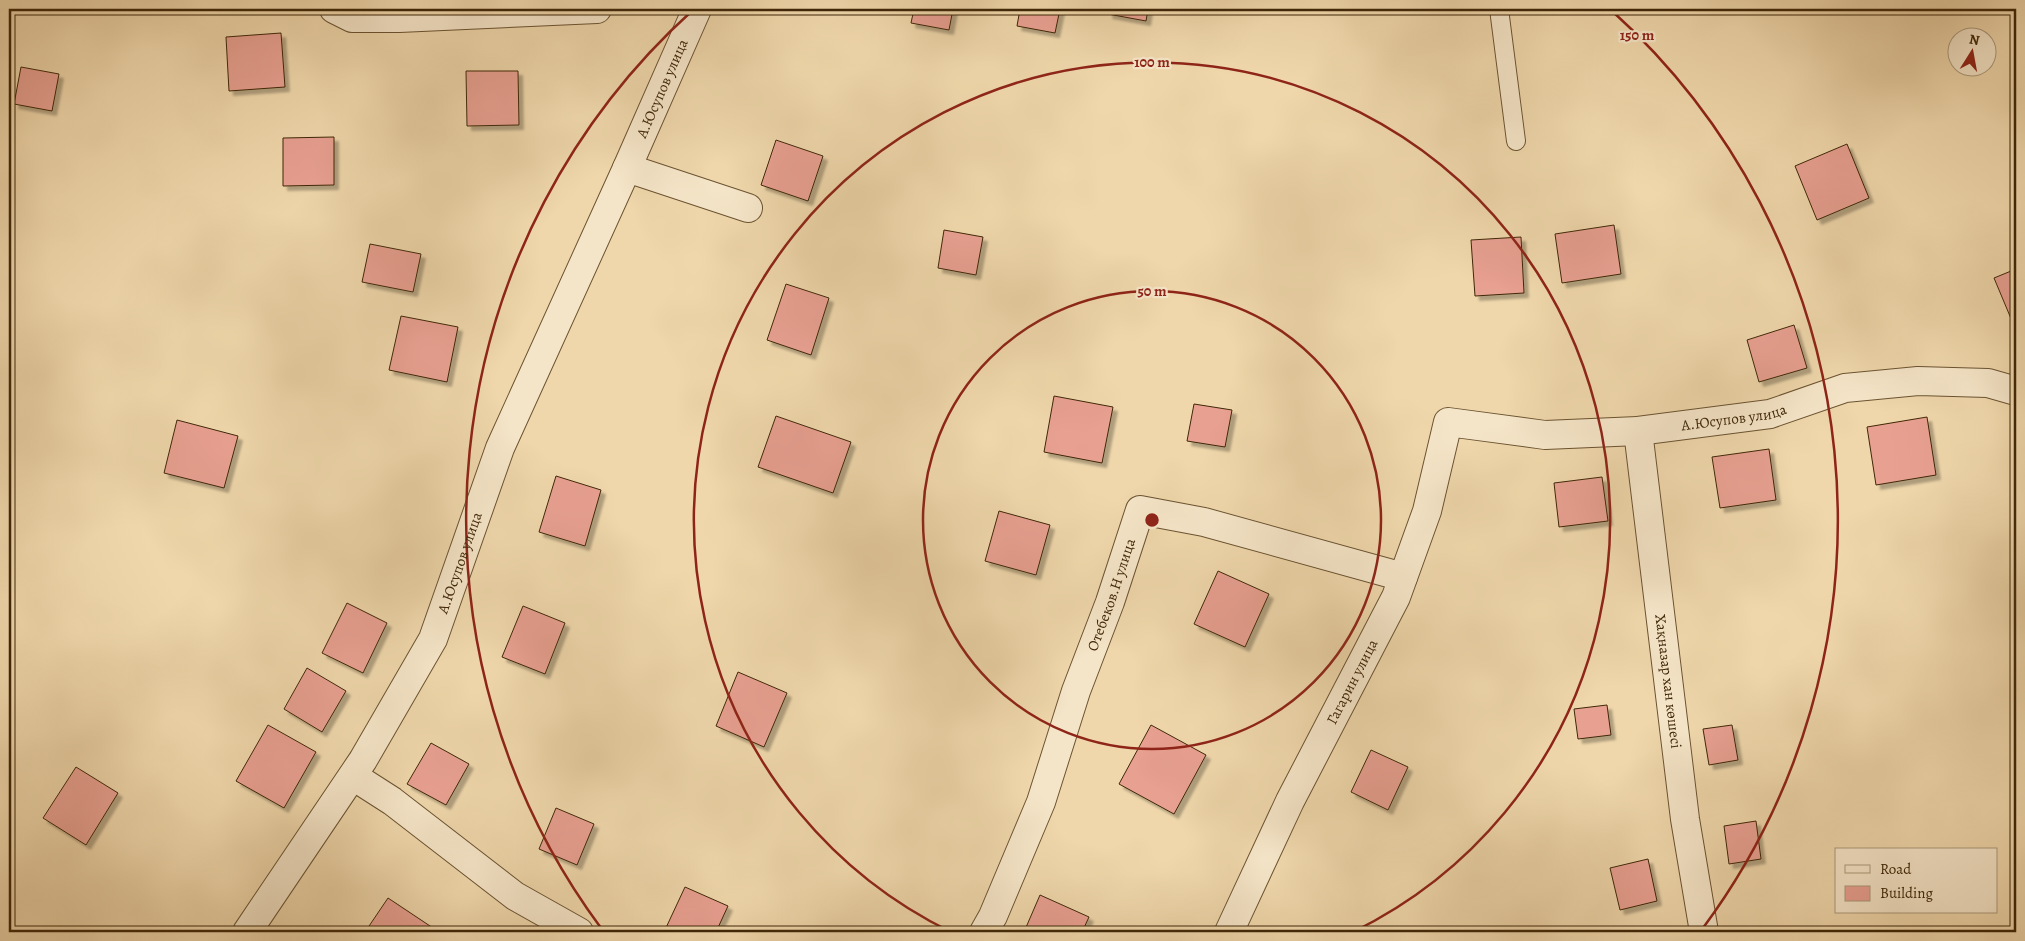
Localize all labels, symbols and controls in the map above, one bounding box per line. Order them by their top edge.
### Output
text: 150 m [1620,25,1655,45]
north arrow [1948,28,1998,78]
text: N [1968,29,1981,50]
street label: А.Юсупов улица [631,36,693,142]
text: 100 m [1134,52,1170,72]
text: 50 m [1137,281,1167,301]
street label: А.Юсупов улица [1679,399,1789,435]
street label: А.Юсупов улица [432,509,487,617]
centre of rings [1143,511,1161,529]
street label: Отебеков.Н улица [1082,536,1140,654]
street label: Хақназар хан көшесі [1650,613,1686,749]
street label: Гагарин улица [1322,636,1382,728]
legend [1835,848,1998,914]
text: Road [1880,859,1912,879]
text: Building [1880,883,1933,903]

